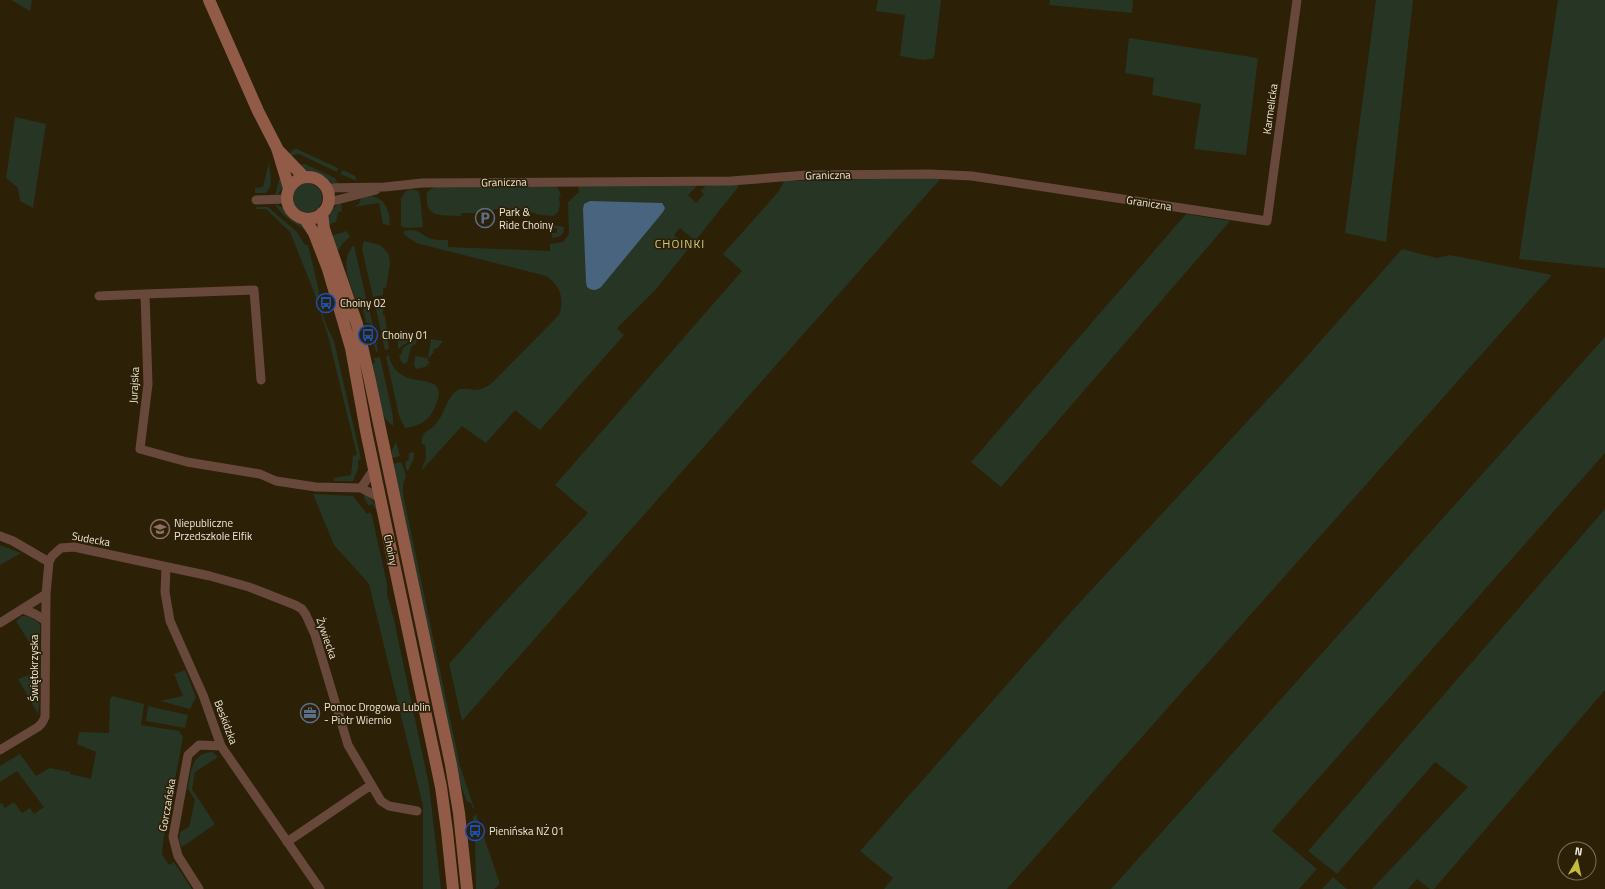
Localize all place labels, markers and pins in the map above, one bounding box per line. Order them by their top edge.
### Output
place label: Park & Ride Choiny [499,204,554,233]
parking icon: Park & Ride Choiny [474,207,496,229]
bus stop icon: Choiny 02 [315,292,337,314]
place label: Choiny 02 [340,295,386,311]
bus stop icon: Choiny 01 [357,324,379,346]
place label: Choiny 01 [382,327,428,343]
place label: Niepubliczne Przedszkole Elfik [174,515,253,544]
school or university icon: Niepubliczne Przedszkole Elfik [149,518,171,540]
place label: Pomoc Drogowa Lublin - Piotr Wiernio [324,699,431,728]
office icon: Pomoc Drogowa Lublin - Piotr Wiernio [299,702,321,724]
bus stop icon: Pienińska NŻ 01 [464,820,486,842]
place label: Pienińska NŻ 01 [489,823,564,839]

